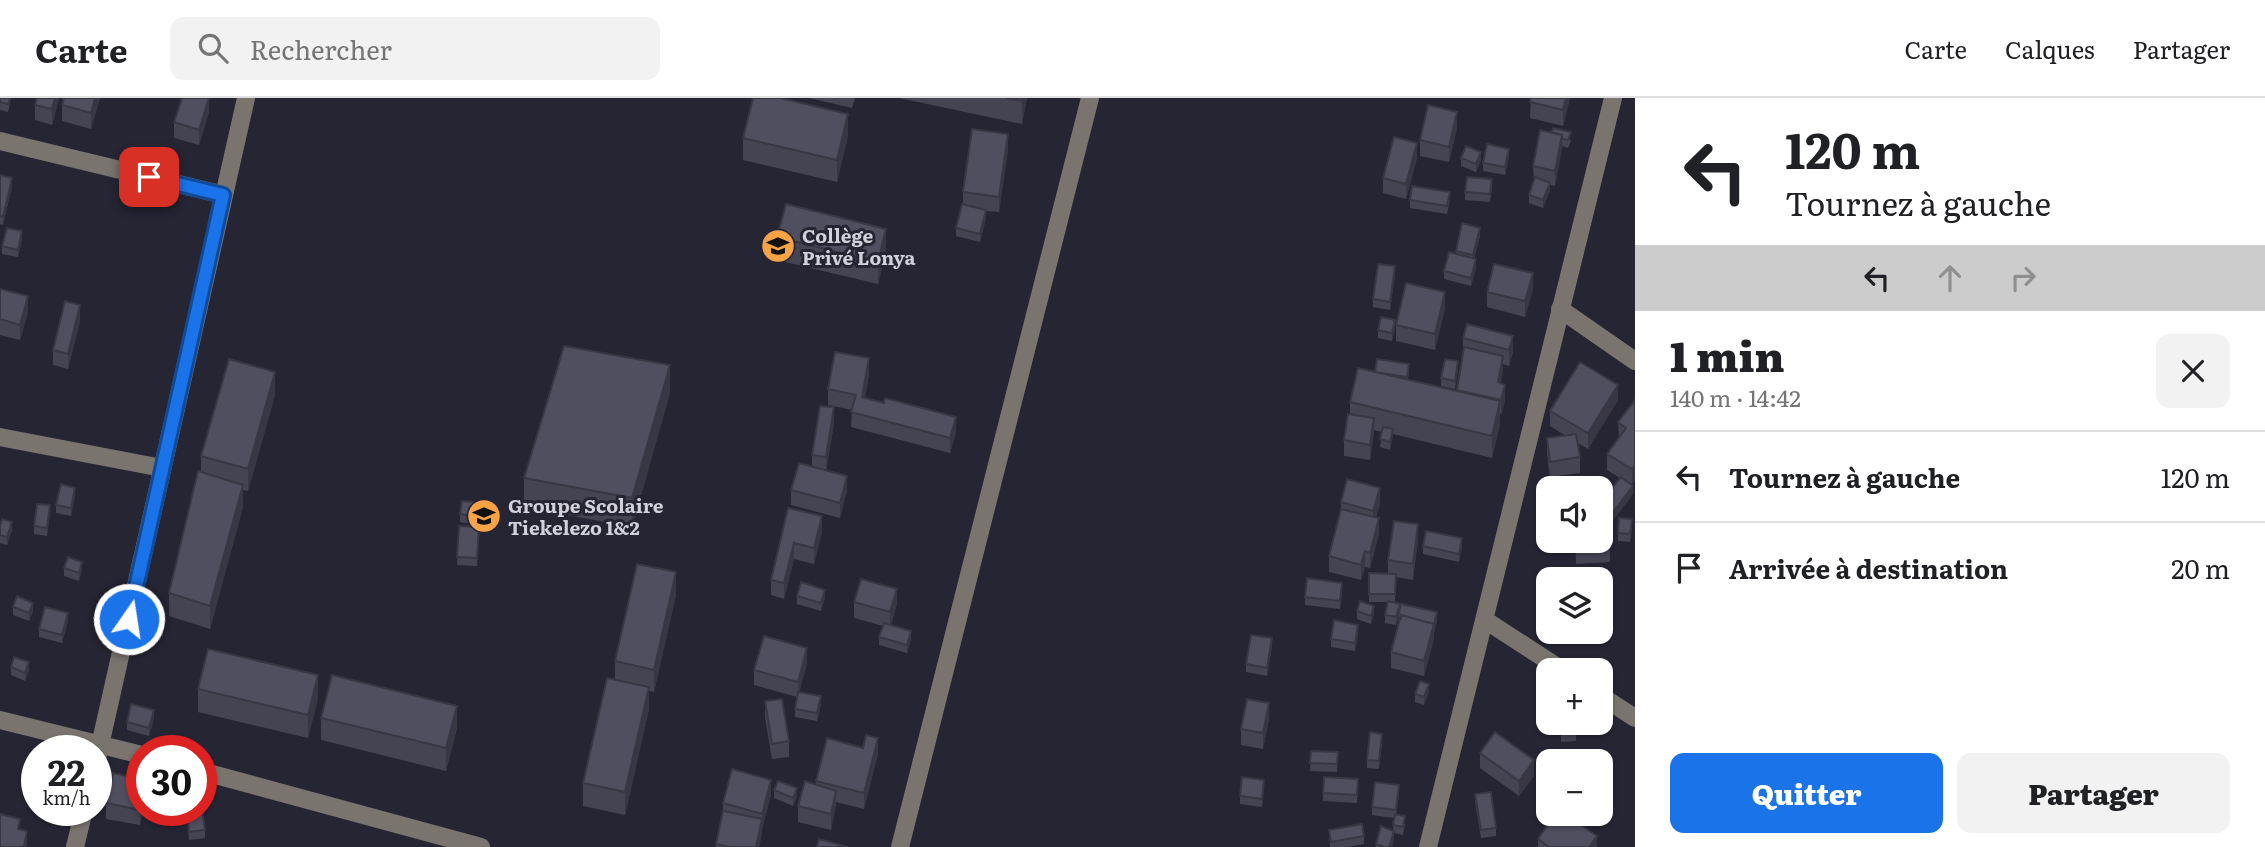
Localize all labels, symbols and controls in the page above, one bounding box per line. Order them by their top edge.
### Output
search box [170,17,660,80]
text: Carte [35,24,128,73]
icon: search [194,29,232,67]
text: Rechercher [250,29,392,68]
text: Carte [1904,31,1967,66]
text: Calques [2005,31,2095,66]
text: Partager [2133,31,2230,66]
text: 120 m [1785,111,1920,184]
icon: left [1670,126,1761,217]
pin [119,147,179,207]
icon: arrive [130,158,168,196]
text: Tournez à gauche [1785,178,2051,226]
place label: Collège Privé Lonya [802,221,916,271]
school or university icon: Collège Privé Lonya [759,227,797,265]
icon: left [1858,259,1896,297]
icon: ahead [1931,259,1969,297]
icon: right [2004,259,2042,297]
text: 1 min [1670,323,1785,385]
button: close [2156,334,2230,408]
text: 140 m · 14:42 [1670,380,1801,414]
text: Tournez à gauche [1729,457,1960,496]
text: 120 m [2161,457,2230,496]
icon: left [1670,458,1708,496]
map controls [1536,476,1613,826]
button: sound [1536,476,1613,553]
place label: Groupe Scolaire Tiekelezo 1&2 [508,491,664,541]
school or university icon: Groupe Scolaire Tiekelezo 1&2 [465,497,503,535]
text: Arrivée à destination [1729,548,2008,587]
text: 20 m [2171,548,2230,587]
icon: arrive [1670,549,1708,587]
button: layers [1536,567,1613,644]
position arrow [92,582,166,656]
button: + [1536,658,1613,735]
speed limit sign: 30 [126,735,217,826]
text: 22 [48,745,85,797]
button: − [1536,749,1613,826]
button: Quitter [1670,753,1943,833]
button: Partager [1957,753,2230,833]
text: km/h [43,784,90,811]

